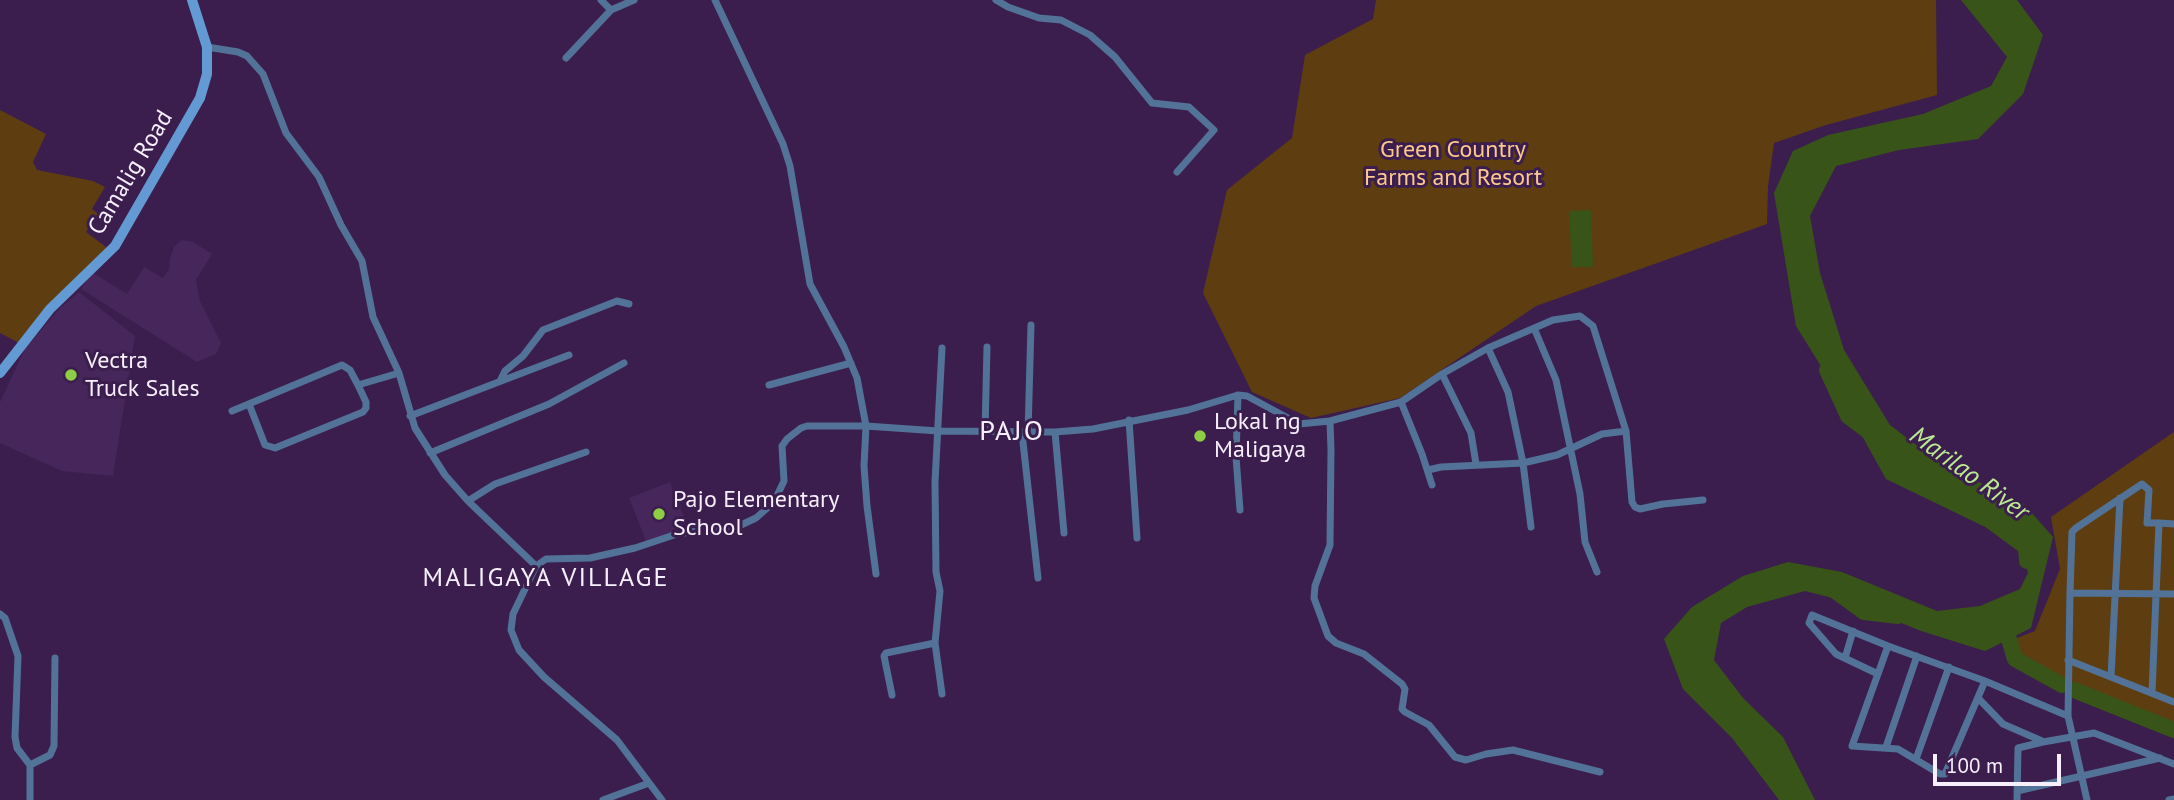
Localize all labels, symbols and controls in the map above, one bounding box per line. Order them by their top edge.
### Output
street label: Camalig Road [83,106,179,240]
park label: Green Country Farms and Resort [1364,136,1542,192]
place label: Vectra Truck Sales [85,347,200,403]
marker: Vectra Truck Sales [63,367,79,383]
place label: Lokal ng Maligaya [1214,408,1306,464]
district label: PAJO [980,415,1044,449]
water label: Marilao River [1903,420,2035,528]
marker: Lokal ng Maligaya [1192,428,1208,444]
place label: Pajo Elementary School [673,486,839,542]
marker: Pajo Elementary School [651,506,667,522]
district label: MALIGAYA VILLAGE [425,563,667,595]
scale bar [1936,740,2064,784]
text: 100 m [1946,752,2003,779]

